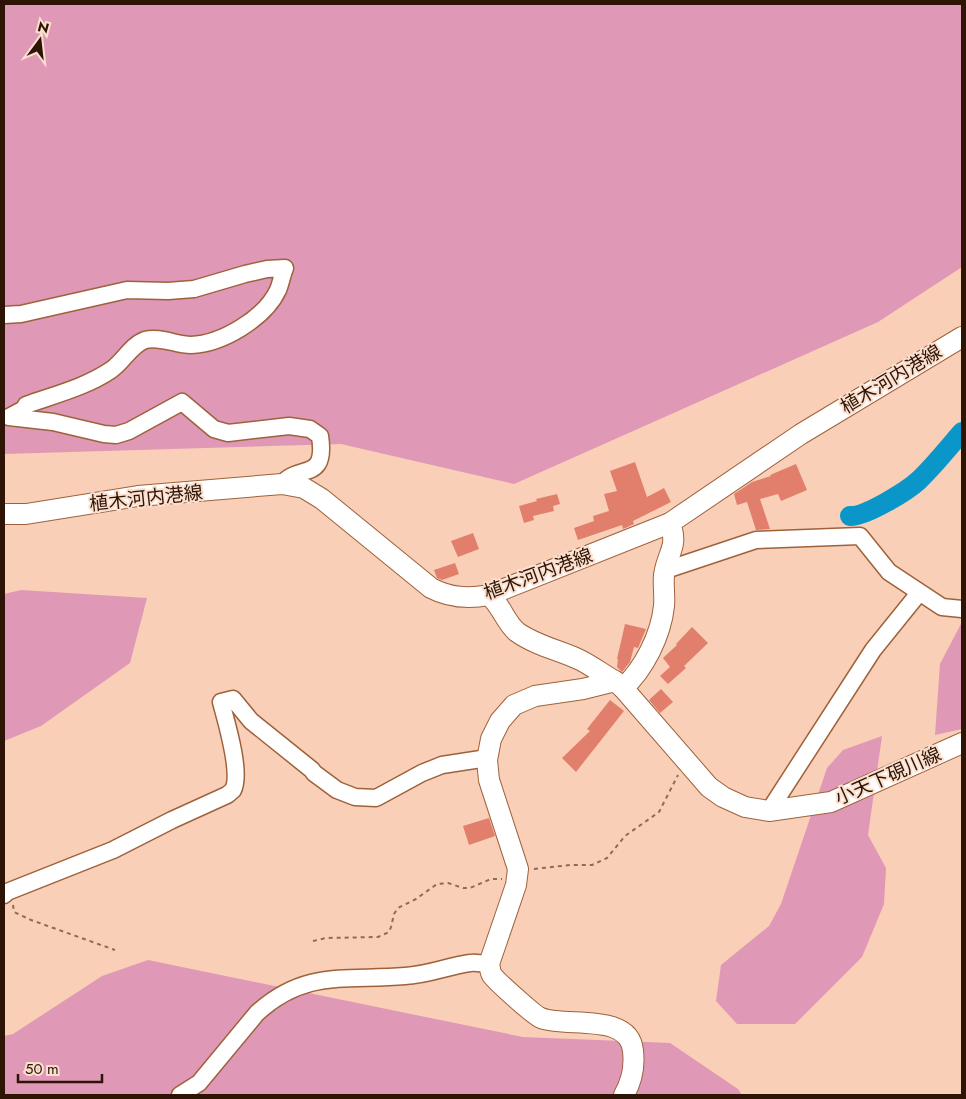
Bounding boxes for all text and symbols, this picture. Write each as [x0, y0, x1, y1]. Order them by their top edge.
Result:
north arrow [15, 15, 65, 65]
text: N [35, 16, 51, 39]
street label: 植木河内港線 [835, 338, 947, 420]
street label: 植木河内港線 [88, 479, 204, 517]
street label: 植木河内港線 [480, 542, 596, 606]
street label: 小天下硯川線 [830, 740, 946, 812]
scale bar [18, 1052, 101, 1084]
text: 50 m [25, 1058, 59, 1080]

